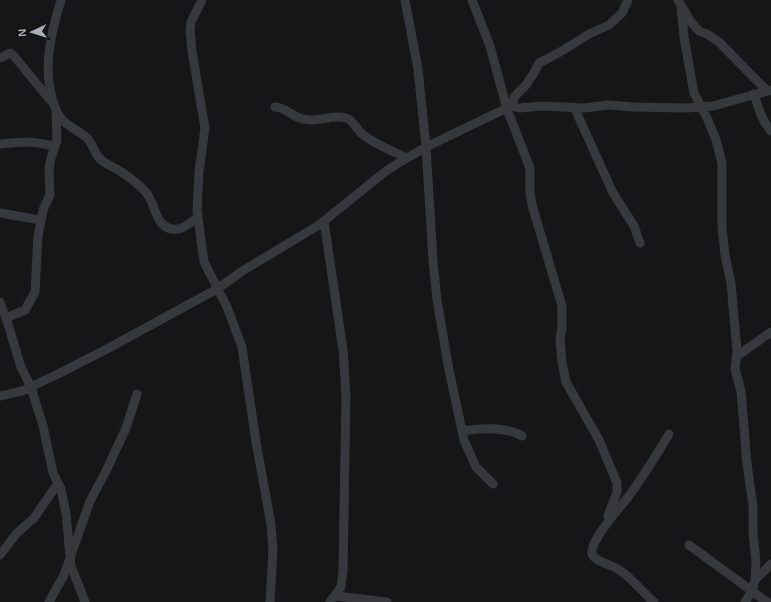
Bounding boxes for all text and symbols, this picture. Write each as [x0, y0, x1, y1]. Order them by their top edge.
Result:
north arrow [12, 12, 52, 52]
text: N [16, 28, 28, 37]

